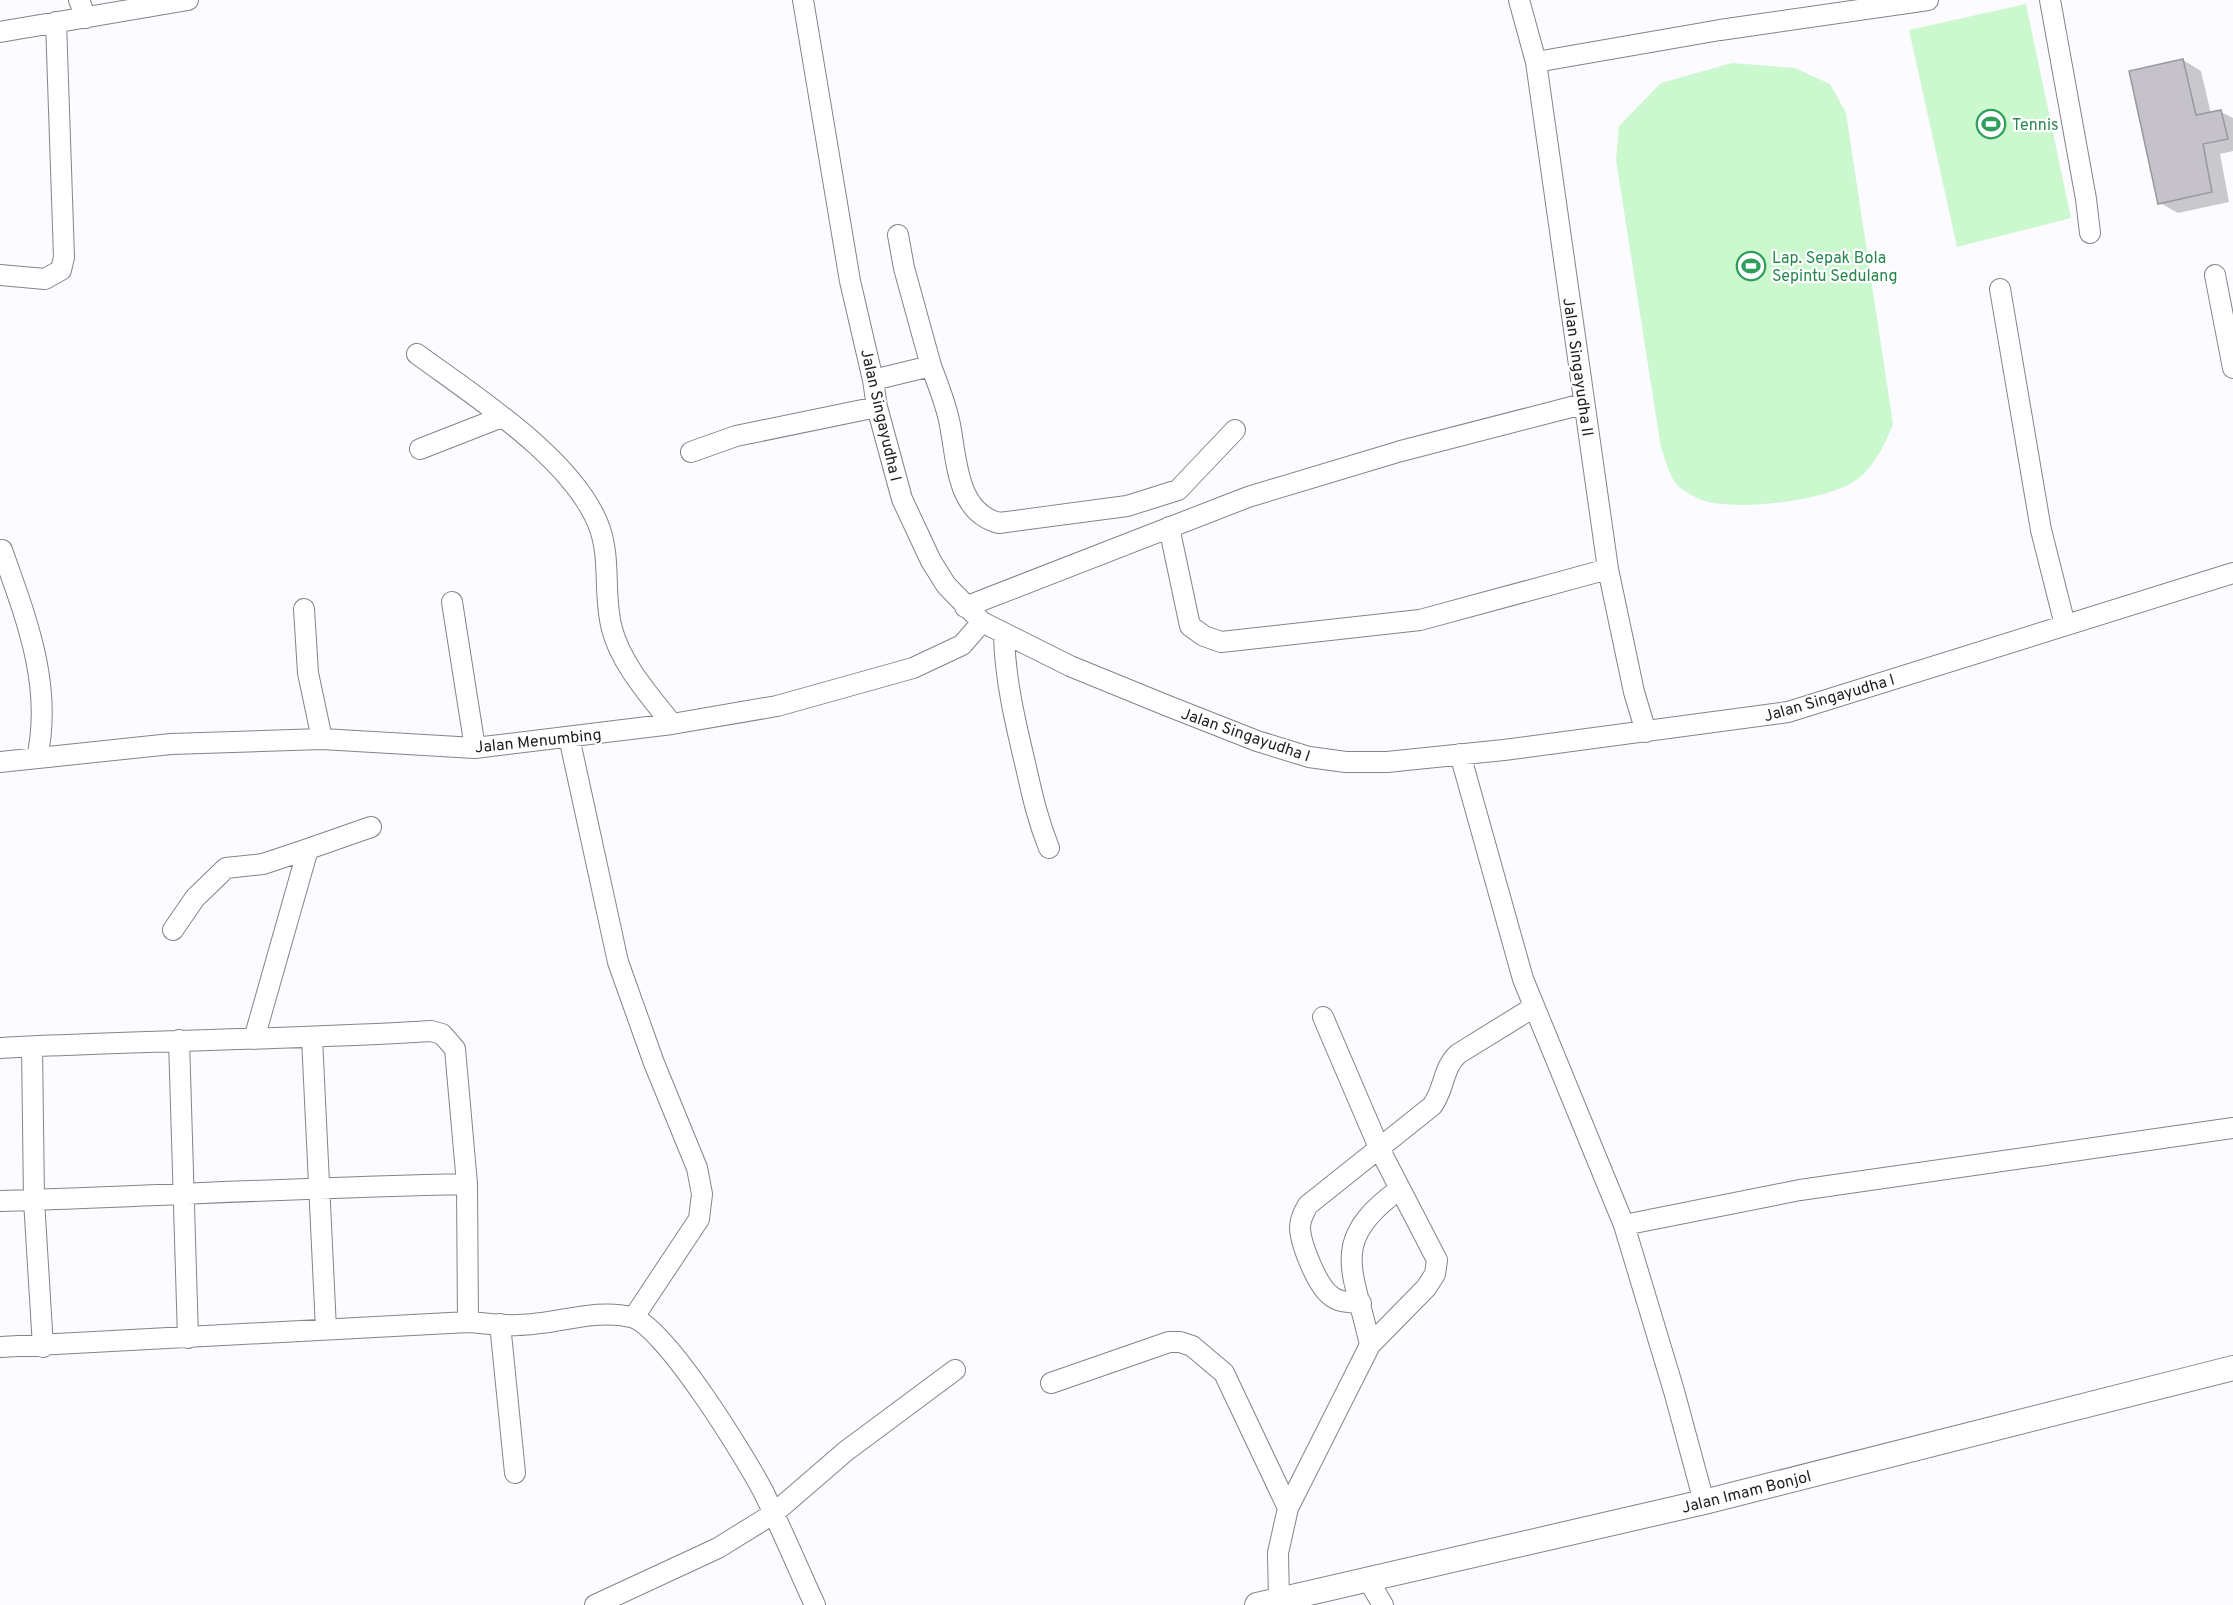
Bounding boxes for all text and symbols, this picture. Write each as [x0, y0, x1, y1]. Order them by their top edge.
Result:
sports icon: Tennis [1975, 108, 2007, 140]
place label: Tennis [2012, 116, 2058, 136]
place label: Lap. Sepak Bola Sepintu Sedulang [1772, 249, 1898, 287]
sports icon: Lap. Sepak Bola Sepintu Sedulang [1735, 250, 1767, 282]
street label: Jalan Singayudha II [1557, 297, 1597, 438]
street label: Jalan Singayudha I [855, 347, 905, 484]
street label: Jalan Singayudha I [1762, 671, 1897, 727]
street label: Jalan Singayudha I [1178, 704, 1313, 767]
street label: Jalan Menumbing [474, 725, 603, 759]
street label: Jalan Imam Bonjol [1680, 1467, 1813, 1519]

